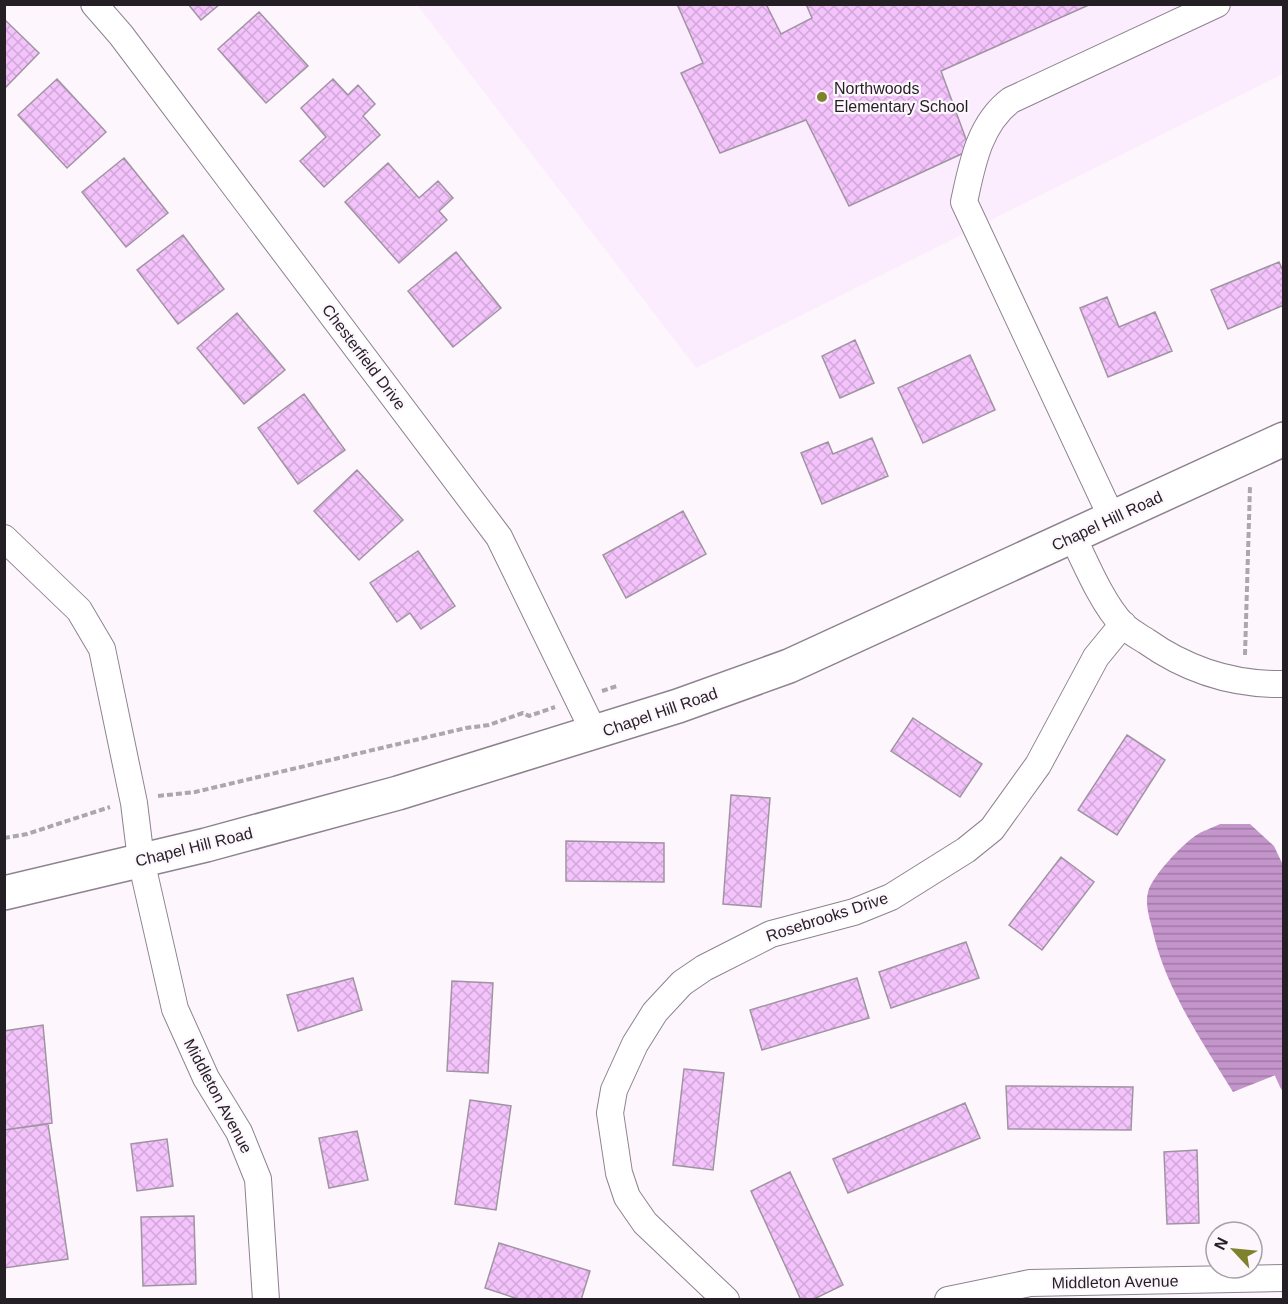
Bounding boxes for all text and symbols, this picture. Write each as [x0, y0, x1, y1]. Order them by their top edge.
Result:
place label: Northwoods Elementary School [834, 80, 968, 115]
marker: Northwoods Elementary School [815, 90, 829, 104]
street label: Chesterfield Drive [319, 301, 409, 413]
street label: Chapel Hill Road [1049, 488, 1165, 554]
street label: Chapel Hill Road [600, 684, 720, 740]
street label: Chapel Hill Road [134, 824, 254, 870]
street label: Rosebrooks Drive [764, 889, 890, 945]
street label: Middleton Avenue [181, 1036, 255, 1156]
north arrow [1204, 1220, 1264, 1280]
text: N [1211, 1235, 1231, 1253]
street label: Middleton Avenue [1051, 1272, 1179, 1292]

